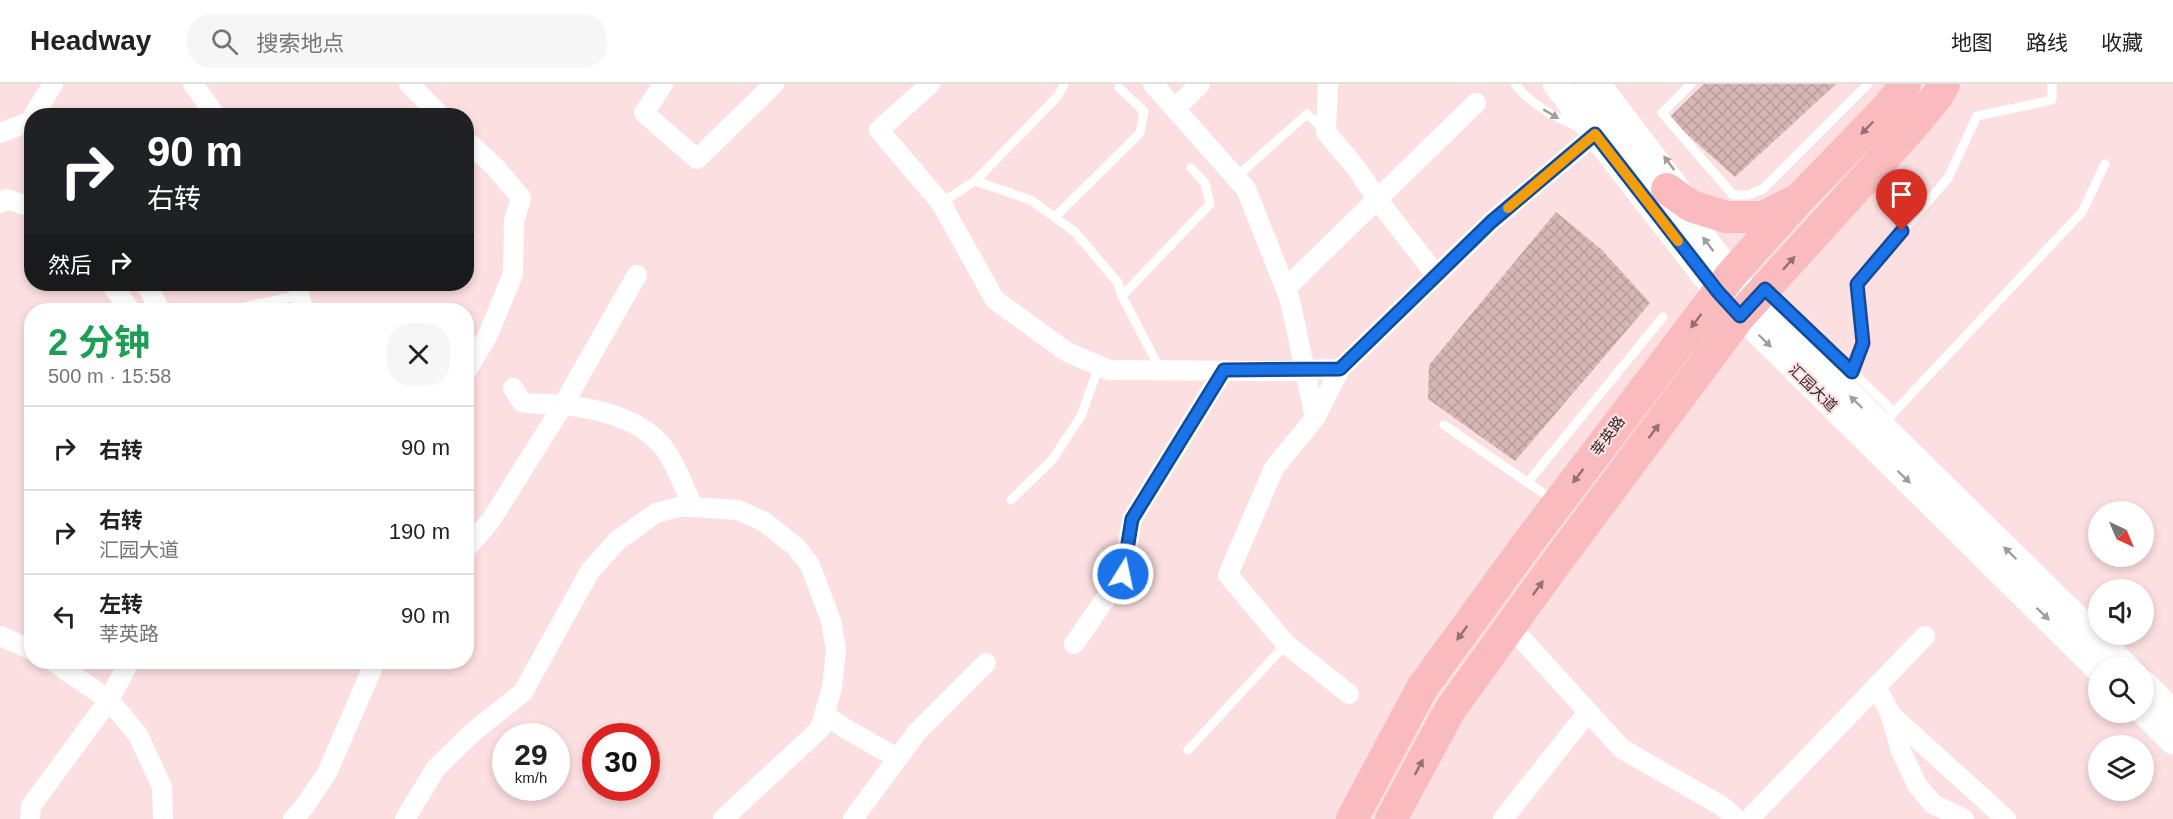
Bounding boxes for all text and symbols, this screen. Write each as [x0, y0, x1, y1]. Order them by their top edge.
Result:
search box [187, 14, 607, 68]
text: Headway [30, 25, 151, 56]
icon: search [208, 25, 241, 58]
text: 搜索地点 [256, 31, 344, 56]
text: 地图 [1951, 31, 1993, 54]
text: 路线 [2026, 31, 2068, 54]
text: 收藏 [2101, 31, 2143, 54]
one-way arrow [1543, 109, 1560, 119]
one-way arrow [1860, 121, 1874, 136]
text: 90 m [147, 128, 243, 175]
icon: right [48, 132, 126, 210]
one-way arrow [1663, 156, 1675, 171]
pin [1876, 169, 1927, 231]
icon: arrive [1885, 178, 1918, 211]
text: 右转 [147, 184, 201, 214]
one-way arrow [1703, 237, 1715, 252]
icon: right [104, 246, 137, 279]
text: 然后 [48, 253, 92, 278]
one-way arrow [1782, 256, 1795, 271]
one-way arrow [1689, 313, 1702, 329]
text: 2 分钟 [48, 322, 150, 363]
button: close [387, 323, 450, 386]
one-way arrow [1758, 333, 1772, 347]
street label: 汇园大道 [1786, 361, 1841, 415]
text: 500 m · 15:58 [48, 365, 171, 387]
one-way arrow [1849, 395, 1863, 409]
street label: 莘英路 [1587, 413, 1628, 459]
one-way arrow [1648, 424, 1660, 439]
icon: right [48, 432, 81, 465]
text: 90 m [401, 435, 450, 460]
text: 右转 [99, 438, 143, 463]
one-way arrow [1572, 469, 1584, 484]
one-way arrow [1897, 470, 1911, 484]
north arrow [2088, 501, 2154, 567]
map controls [2088, 501, 2154, 801]
text: 右转 [99, 508, 143, 533]
icon: right [48, 516, 81, 549]
text: 190 m [389, 519, 450, 544]
text: 汇园大道 [99, 539, 179, 561]
position arrow [1091, 542, 1155, 606]
one-way arrow [2003, 546, 2018, 560]
button: sound [2088, 579, 2154, 645]
one-way arrow [1532, 580, 1544, 596]
text: 左转 [99, 592, 143, 617]
icon: left [48, 600, 81, 633]
text: 90 m [401, 603, 450, 628]
one-way arrow [2036, 606, 2050, 620]
text: 莘英路 [99, 623, 159, 645]
one-way arrow [1456, 625, 1468, 641]
button: search [2088, 657, 2154, 723]
speed limit sign: 30 [582, 723, 660, 801]
button: layers [2088, 735, 2154, 801]
text: 29 [514, 738, 548, 771]
one-way arrow [1414, 759, 1424, 776]
text: km/h [515, 769, 547, 786]

